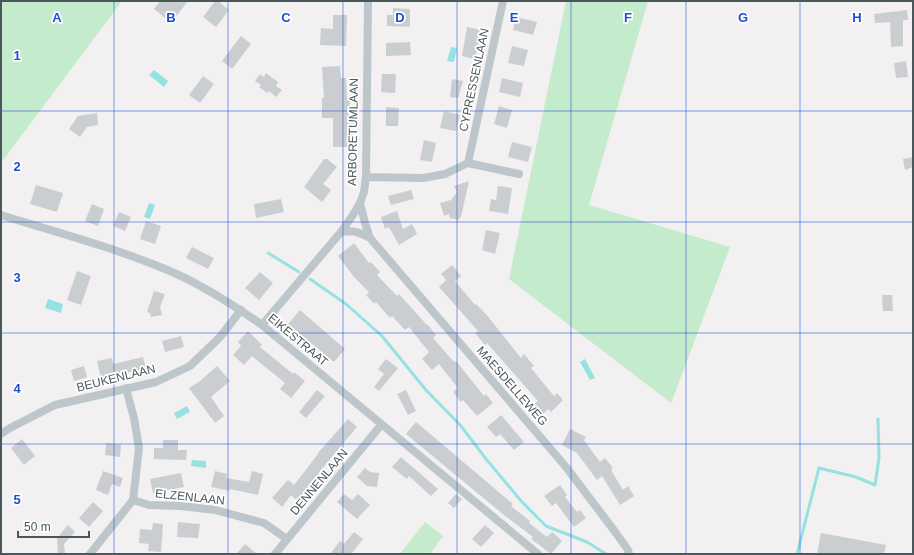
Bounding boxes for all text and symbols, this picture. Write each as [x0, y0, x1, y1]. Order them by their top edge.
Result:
text: A [52, 10, 62, 25]
text: B [166, 10, 176, 25]
text: C [281, 10, 291, 25]
text: D [395, 10, 405, 25]
text: E [510, 10, 519, 25]
text: F [624, 10, 632, 25]
text: G [738, 10, 748, 25]
text: H [852, 10, 862, 25]
street label: CYPRESSENLAAN [456, 27, 492, 133]
text: 1 [13, 48, 21, 63]
street label: ARBORETUMLAAN [345, 78, 361, 186]
text: 2 [13, 159, 21, 174]
text: 3 [13, 270, 21, 285]
street label: EIKESTRAAT [265, 311, 331, 370]
street label: MAESDELLEWEG [474, 343, 550, 429]
street label: BEUKENLAAN [75, 361, 157, 395]
text: 4 [13, 381, 21, 396]
street label: DENNENLAAN [287, 446, 351, 518]
street label: ELZENLAAN [154, 486, 226, 508]
text: 5 [13, 492, 21, 507]
scale bar [18, 513, 89, 539]
text: 50 m [24, 520, 51, 534]

